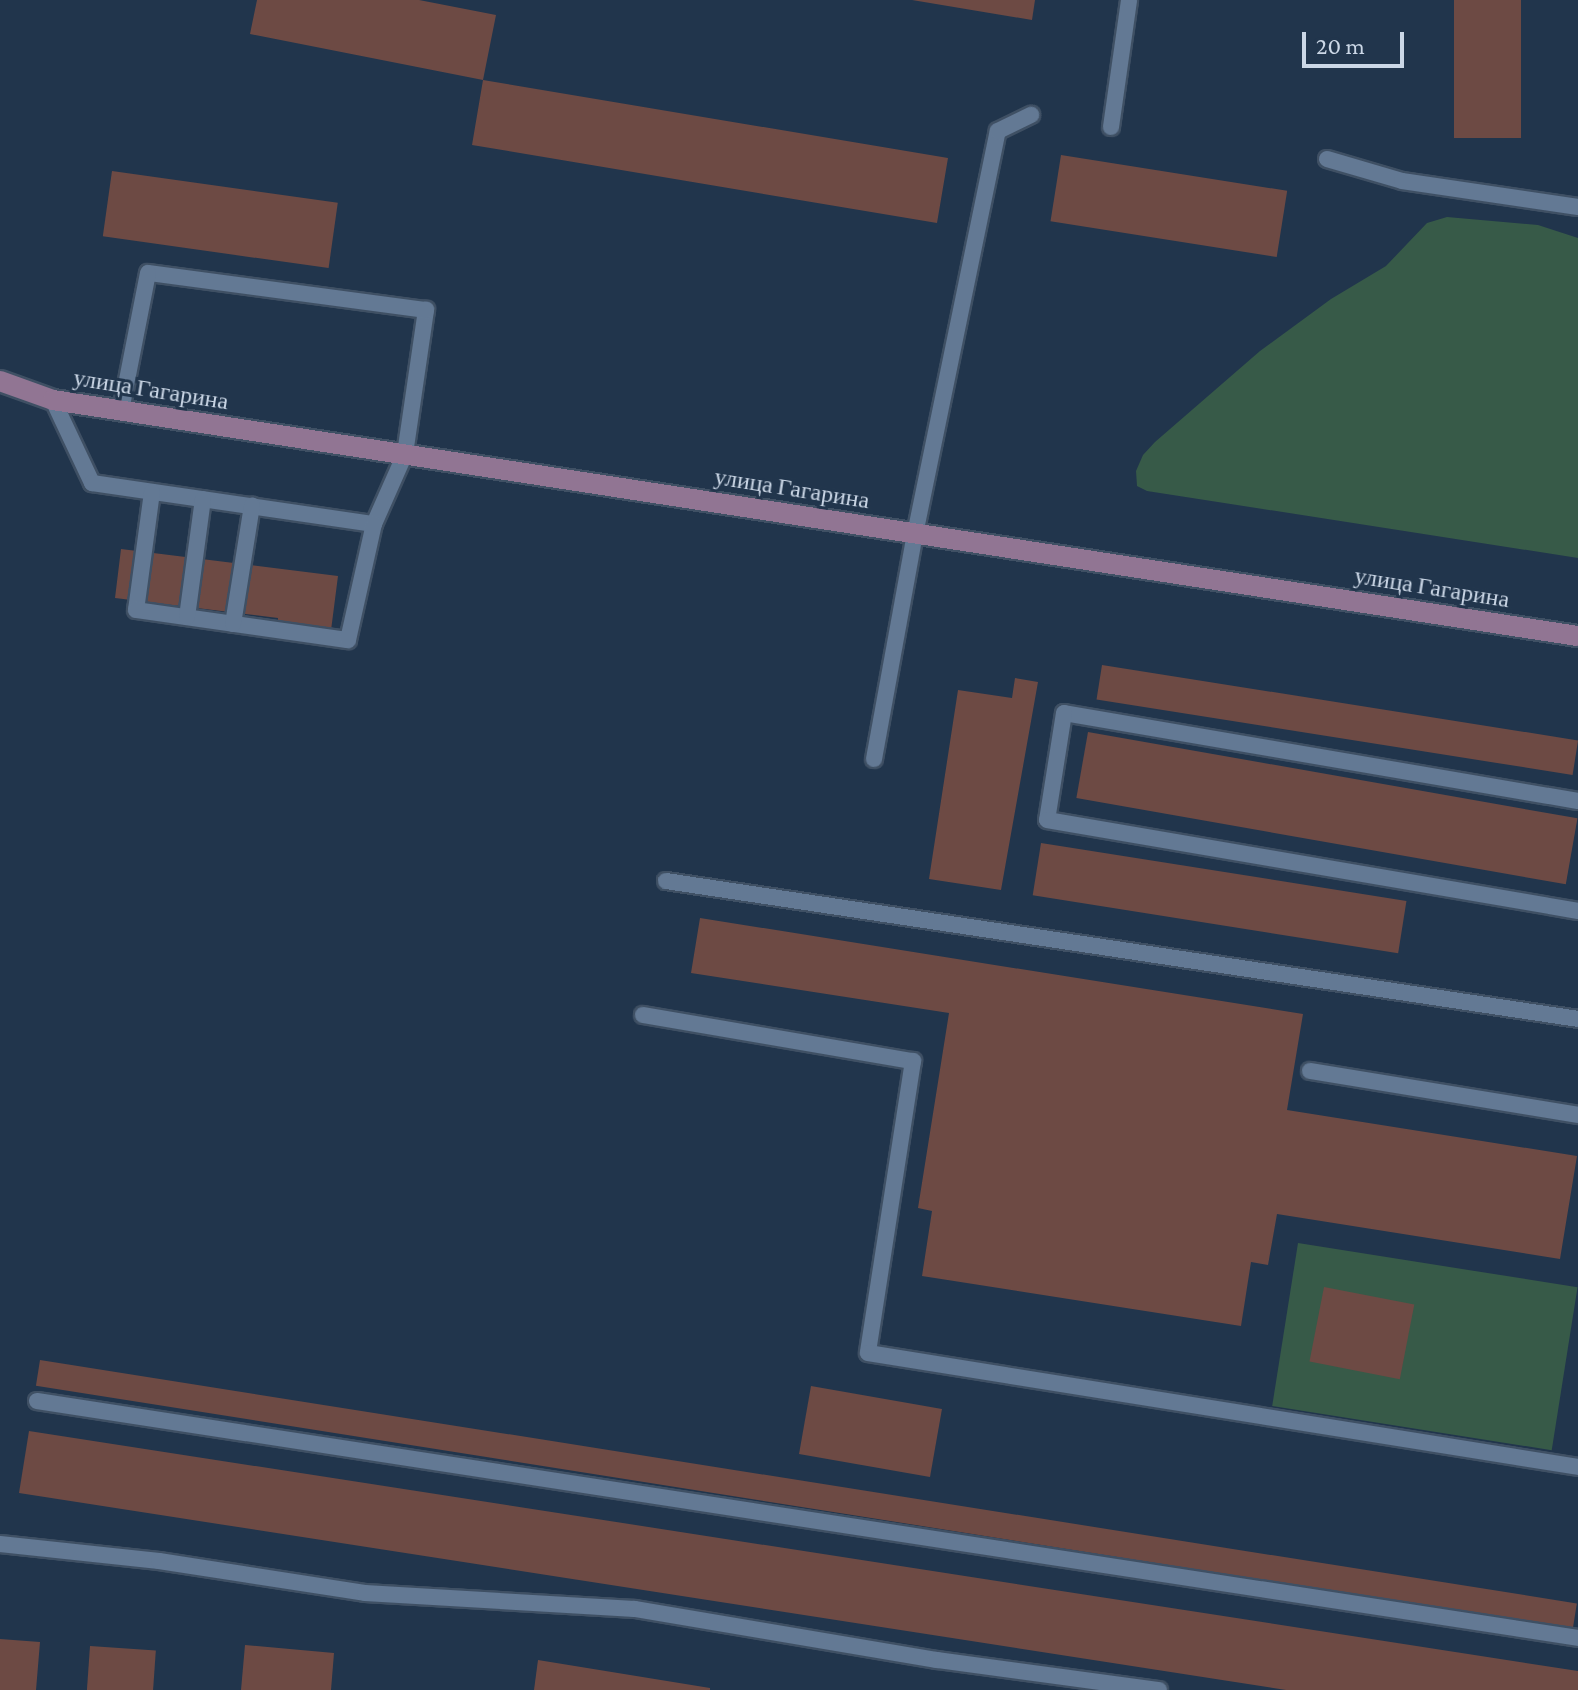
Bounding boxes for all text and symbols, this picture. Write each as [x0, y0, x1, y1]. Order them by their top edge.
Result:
scale bar [1306, 16, 1408, 66]
text: 20 m [1316, 32, 1365, 59]
street label: улица Гагарина [71, 363, 231, 415]
street label: улица Гагарина [712, 462, 872, 514]
street label: улица Гагарина [1352, 561, 1512, 613]

